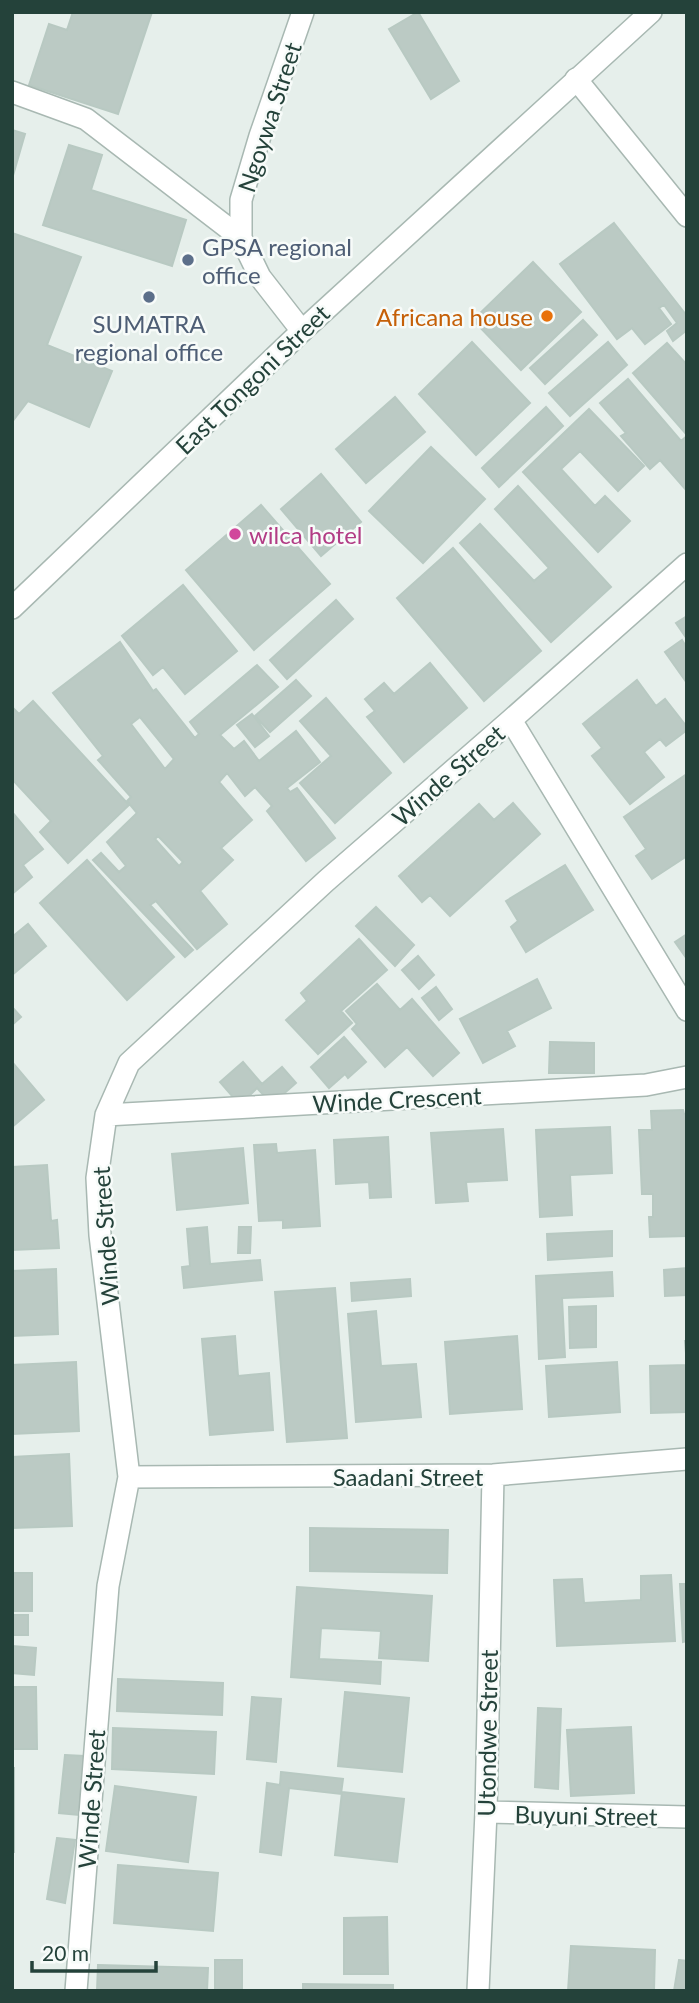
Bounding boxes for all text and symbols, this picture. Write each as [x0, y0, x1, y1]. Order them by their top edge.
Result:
street label: Ngoywa Street [231, 38, 307, 196]
place label: GPSA regional office [202, 232, 352, 289]
marker: GPSA regional office [180, 252, 196, 268]
marker: SUMATRA regional office [141, 289, 157, 305]
street label: East Tongoni Street [169, 298, 335, 460]
place label: Africana house [376, 302, 533, 331]
marker: Africana house [539, 308, 555, 324]
place label: SUMATRA regional office [75, 309, 223, 366]
place label: wilca hotel [249, 520, 362, 549]
marker: wilca hotel [227, 526, 243, 542]
street label: Winde Street [386, 718, 510, 832]
street label: Winde Crescent [312, 1080, 483, 1118]
street label: Winde Street [86, 1165, 124, 1307]
street label: Saadani Street [333, 1462, 484, 1491]
street label: Utondwe Street [471, 1649, 503, 1817]
street label: Winde Street [72, 1728, 110, 1870]
street label: Buyuni Street [514, 1799, 658, 1831]
scale bar [32, 1930, 156, 1974]
text: 20 m [42, 1940, 89, 1965]

